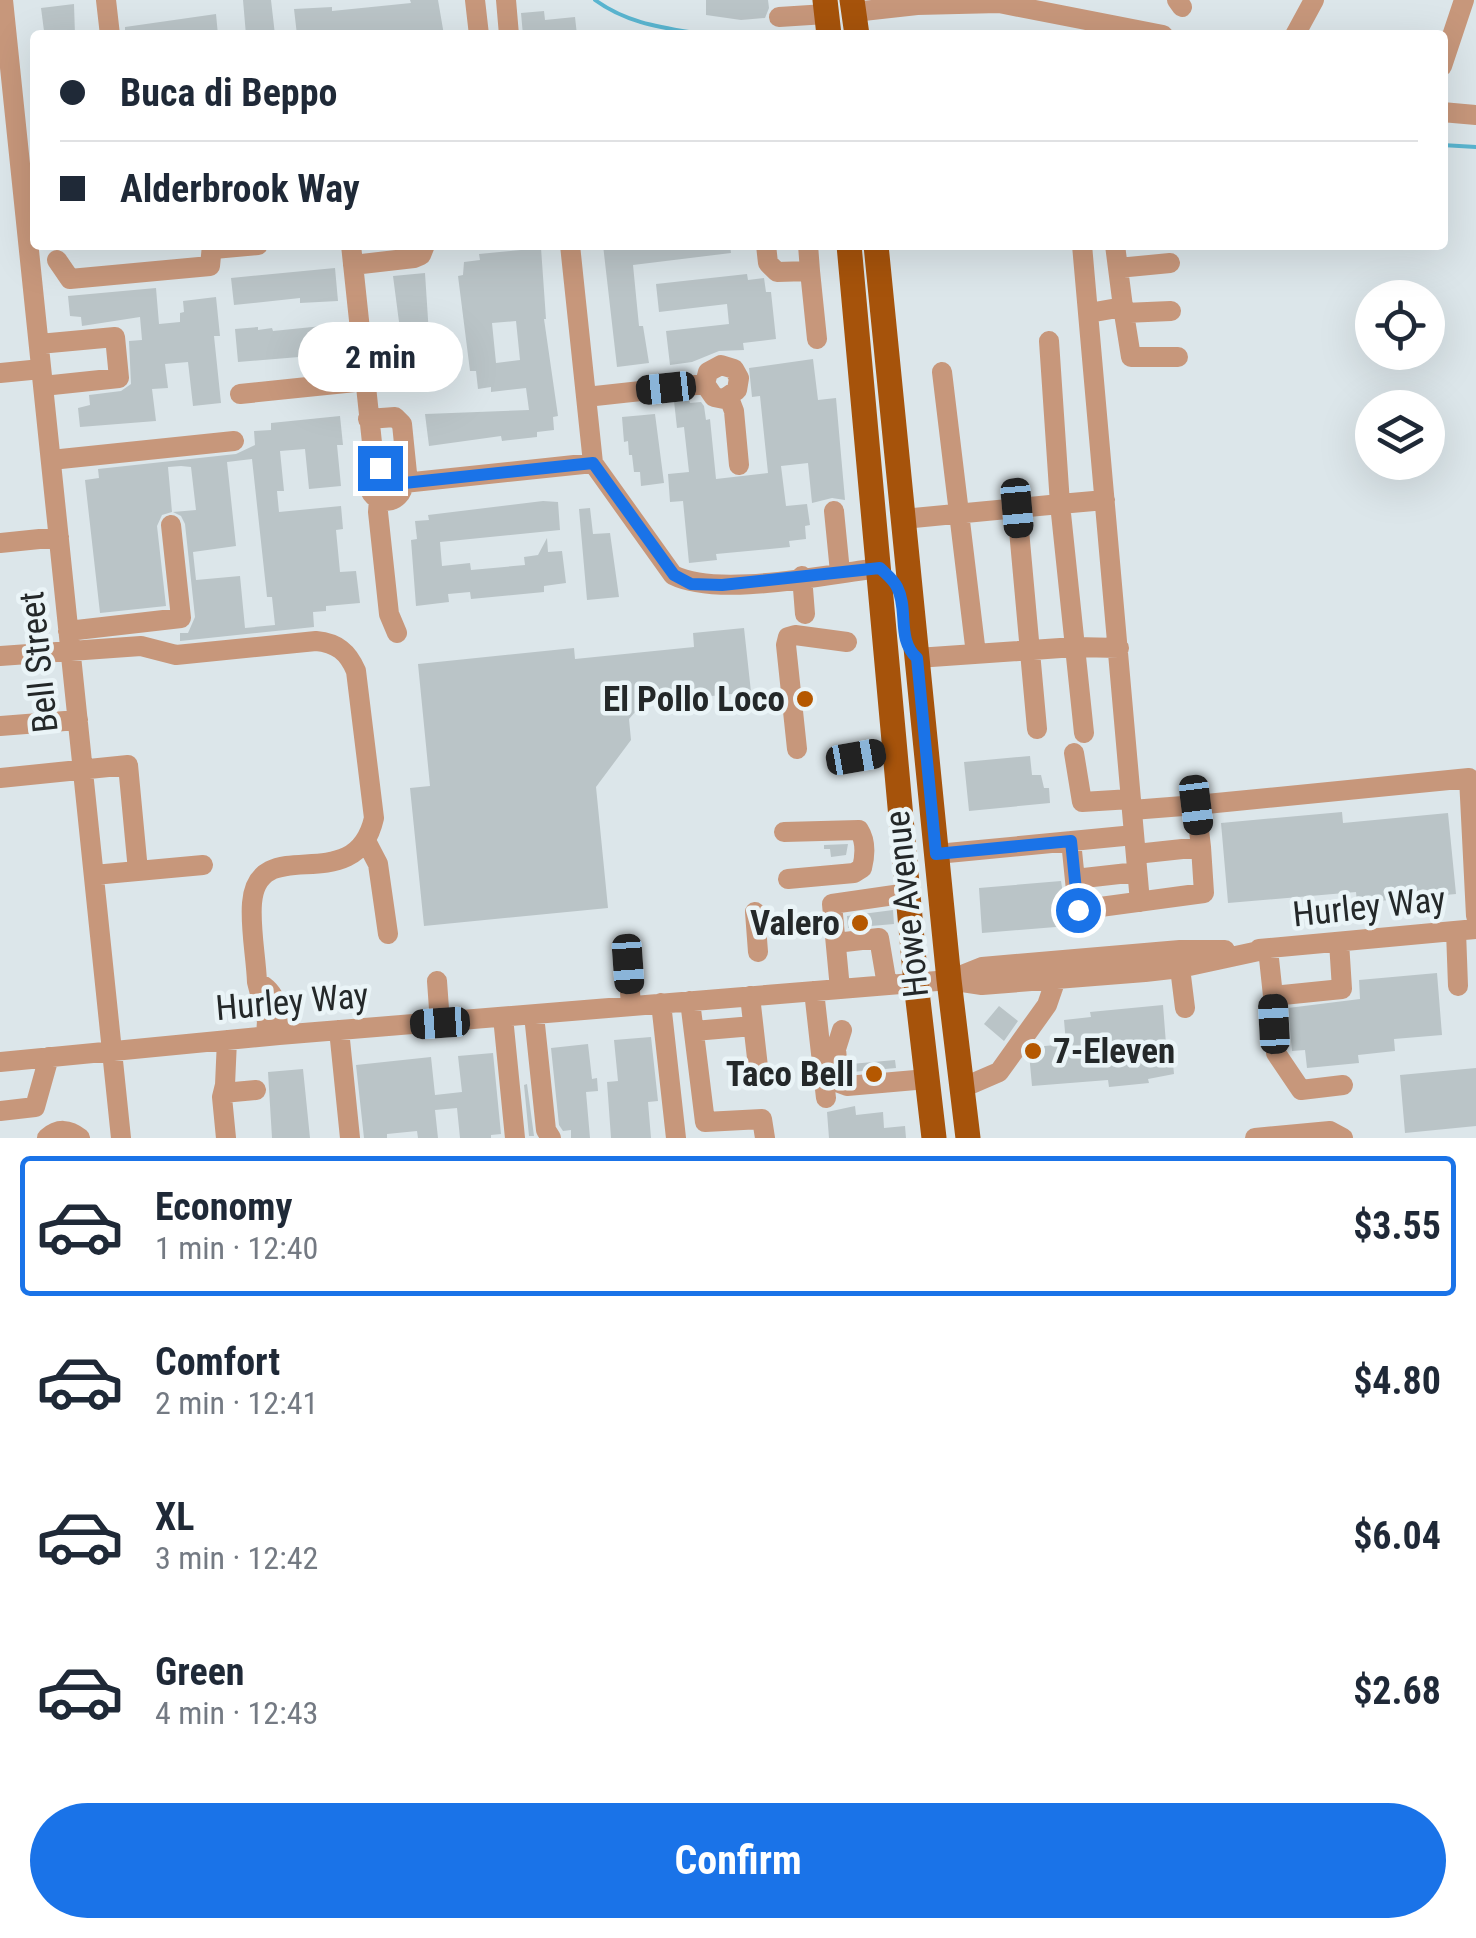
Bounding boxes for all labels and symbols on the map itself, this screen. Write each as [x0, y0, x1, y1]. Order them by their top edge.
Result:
callout: 2 min [298, 323, 462, 393]
car [635, 370, 697, 406]
route end [358, 446, 403, 491]
car [999, 477, 1035, 539]
street label: Bell Street [11, 589, 67, 735]
place label: El Pollo Loco [603, 679, 785, 720]
marker: El Pollo Loco [794, 688, 816, 710]
car [824, 737, 888, 777]
car [1177, 773, 1215, 837]
street label: Howe Avenue [877, 809, 937, 999]
street label: Hurley Way [1291, 879, 1447, 935]
route start [1056, 888, 1101, 933]
place label: Valero [750, 903, 840, 944]
marker: Valero [849, 912, 871, 934]
car [611, 933, 645, 995]
street label: Hurley Way [214, 975, 370, 1029]
car [1257, 993, 1291, 1055]
car [409, 1006, 471, 1040]
place label: 7-Eleven [1053, 1031, 1175, 1072]
marker: 7-Eleven [1022, 1040, 1044, 1062]
place label: Taco Bell [726, 1054, 854, 1095]
marker: Taco Bell [863, 1063, 885, 1085]

